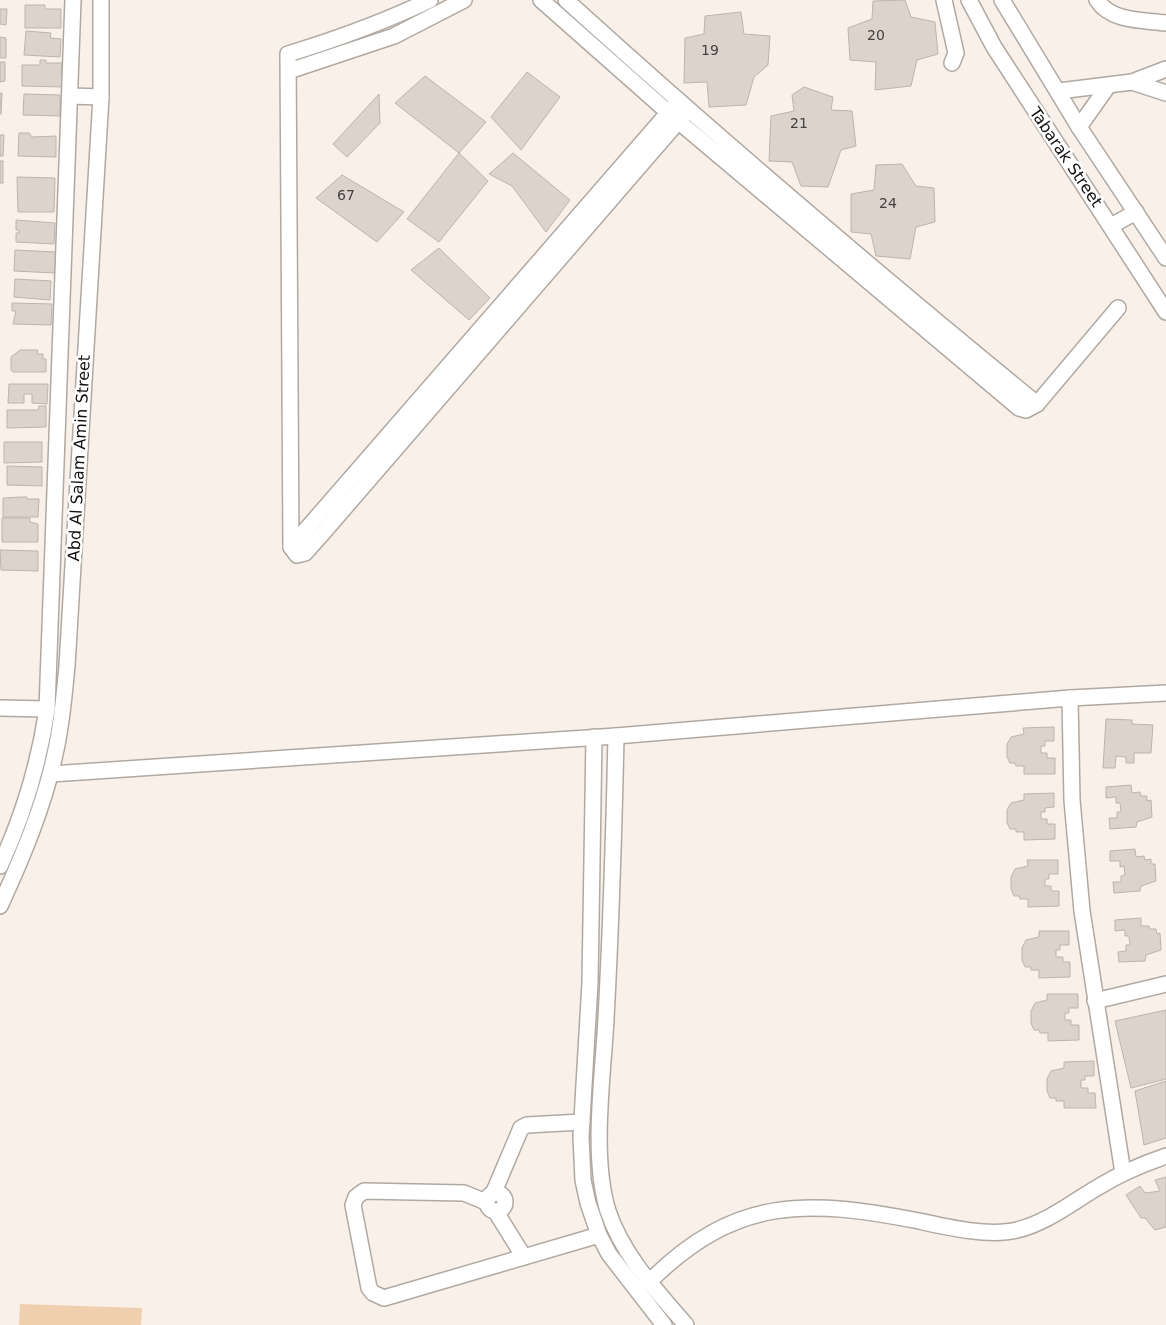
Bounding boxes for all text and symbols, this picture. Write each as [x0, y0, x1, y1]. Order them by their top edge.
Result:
house number: 20 [867, 27, 885, 43]
house number: 19 [701, 42, 719, 58]
street label: Tabarak Street [1025, 103, 1106, 211]
house number: 21 [790, 115, 808, 131]
house number: 67 [337, 187, 355, 203]
house number: 24 [879, 195, 897, 211]
street label: Abd Al Salam Amin Street [64, 354, 94, 562]

